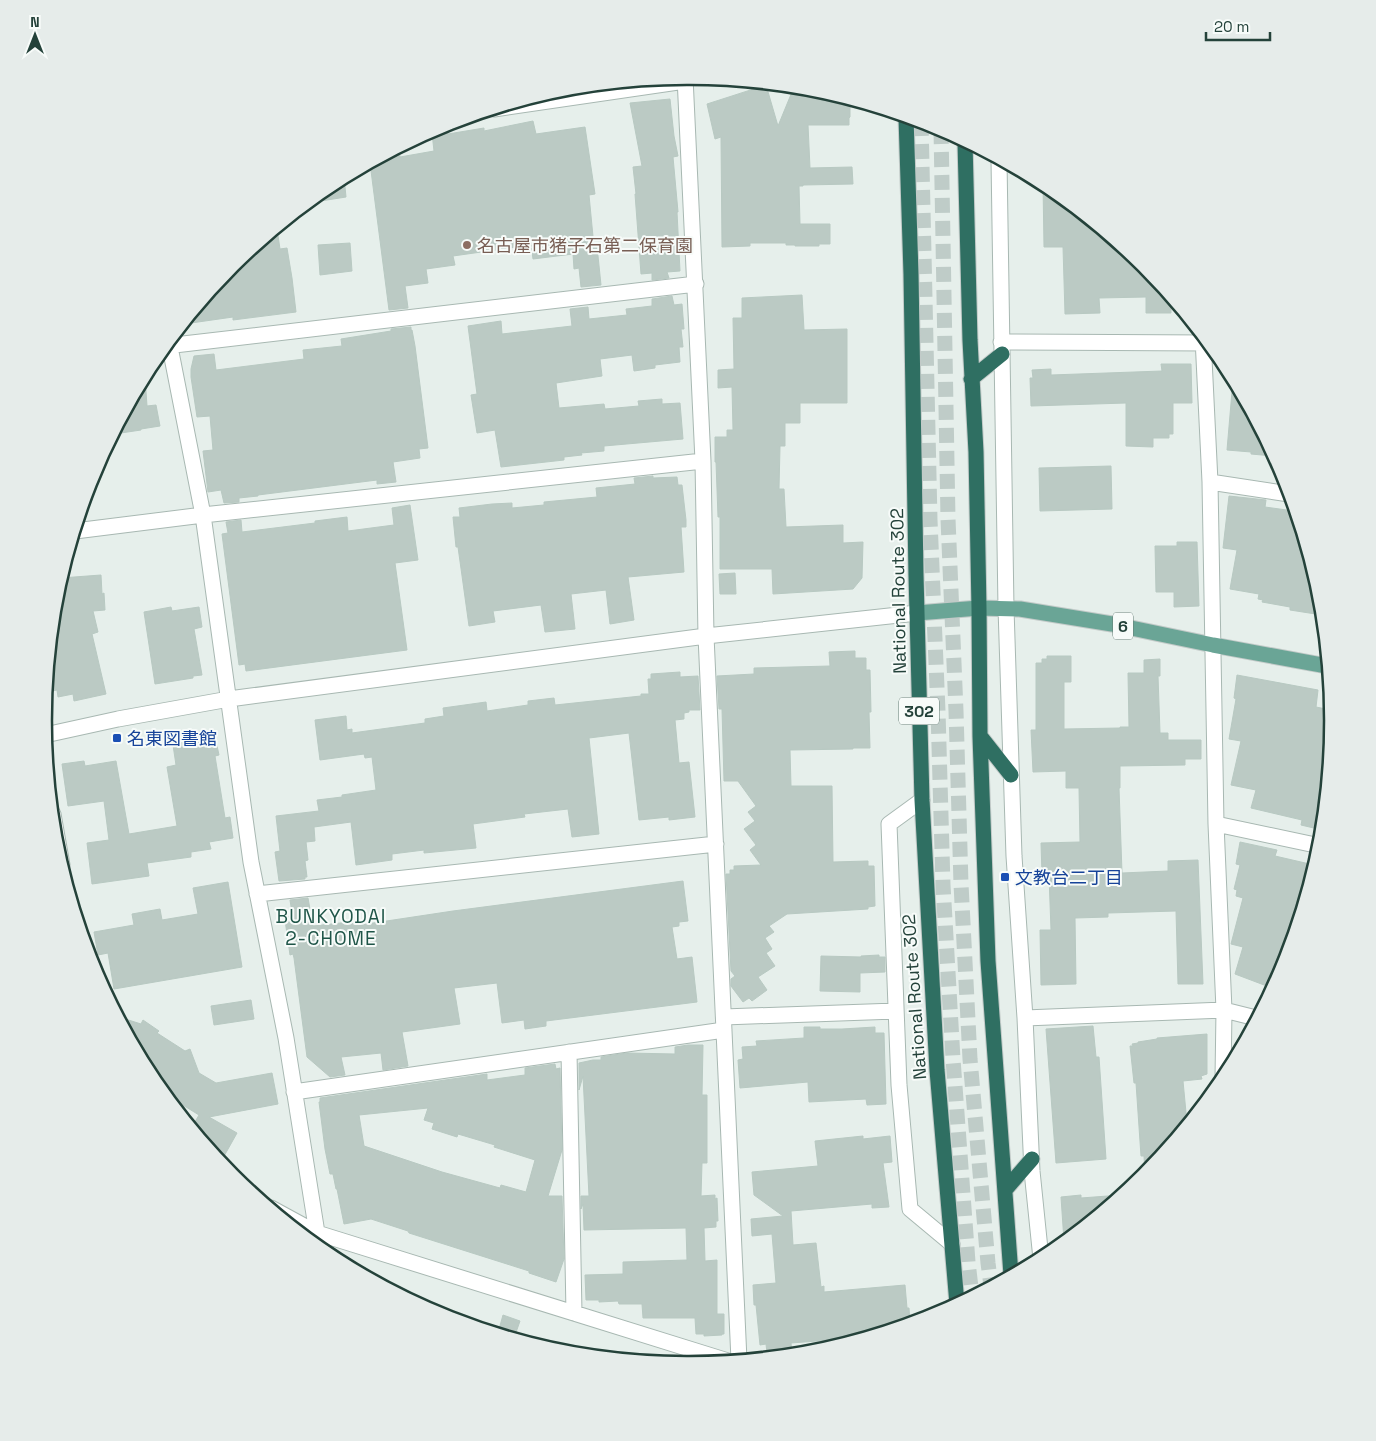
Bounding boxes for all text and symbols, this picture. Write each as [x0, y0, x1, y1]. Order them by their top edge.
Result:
north arrow [10, 10, 60, 60]
scale bar [1206, 10, 1270, 42]
text: N [30, 13, 40, 31]
text: 20 m [1214, 17, 1249, 36]
place label: 名古屋市猪子石第二保育園 [477, 234, 693, 257]
marker: 名古屋市猪子石第二保育園 [461, 239, 473, 251]
street label: National Route 302 [885, 508, 911, 674]
road number: 6 [1113, 612, 1133, 640]
road number: 302 [899, 698, 939, 724]
place label: 名東図書館 [127, 727, 217, 750]
marker: 名東図書館 [111, 732, 123, 744]
place label: 文教台二丁目 [1015, 866, 1123, 889]
marker: 文教台二丁目 [999, 871, 1011, 883]
district label: BUNKYODAI 2-CHOME [276, 904, 386, 951]
street label: National Route 302 [897, 913, 931, 1081]

